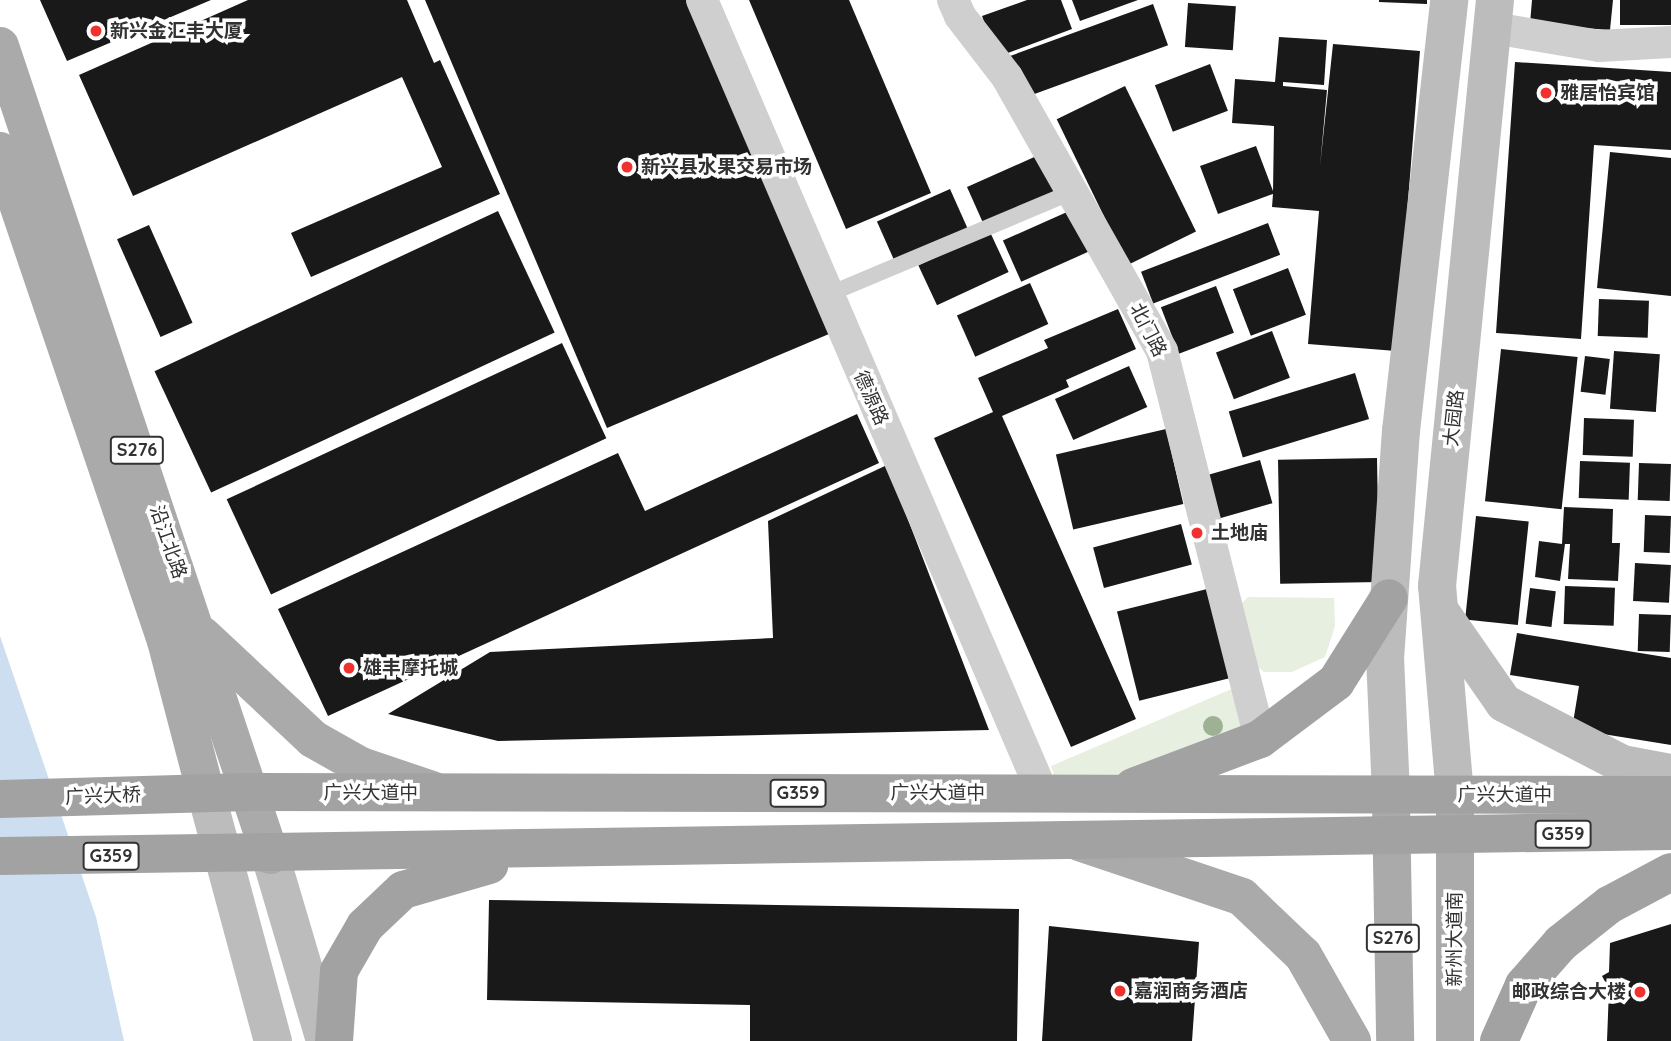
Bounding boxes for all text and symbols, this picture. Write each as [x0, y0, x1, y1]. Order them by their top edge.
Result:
place label: 新兴金汇丰大厦 [110, 20, 243, 42]
marker: 新兴金汇丰大厦 [88, 23, 104, 39]
place label: 雅居怡宾馆 [1560, 82, 1655, 104]
marker: 雅居怡宾馆 [1538, 85, 1554, 101]
place label: 新兴县水果交易市场 [641, 156, 812, 178]
marker: 新兴县水果交易市场 [619, 159, 635, 175]
street label: 北门路 [1125, 299, 1171, 361]
street label: 德源路 [849, 367, 893, 429]
street label: 大园路 [1440, 388, 1468, 448]
road number: S276 [109, 436, 165, 464]
street label: 沿江北路 [145, 502, 191, 582]
place label: 土地庙 [1211, 522, 1268, 544]
marker: 土地庙 [1189, 525, 1205, 541]
place label: 雄丰摩托城 [363, 657, 458, 679]
marker: 雄丰摩托城 [341, 660, 357, 676]
road number: G359 [768, 778, 828, 808]
street label: 广兴大道中 [324, 782, 418, 804]
street label: 广兴大道中 [891, 782, 985, 804]
street label: 广兴大桥 [65, 783, 141, 809]
street label: 广兴大道中 [1458, 784, 1552, 806]
road number: G359 [1533, 820, 1593, 848]
road number: G359 [81, 842, 141, 870]
street label: 新州大道南 [1444, 892, 1466, 986]
road number: S276 [1365, 923, 1421, 953]
place label: 嘉润商务酒店 [1134, 980, 1248, 1002]
place label: 邮政综合大楼 [1512, 981, 1626, 1003]
marker: 嘉润商务酒店 [1112, 983, 1128, 999]
marker: 邮政综合大楼 [1632, 984, 1648, 1000]

